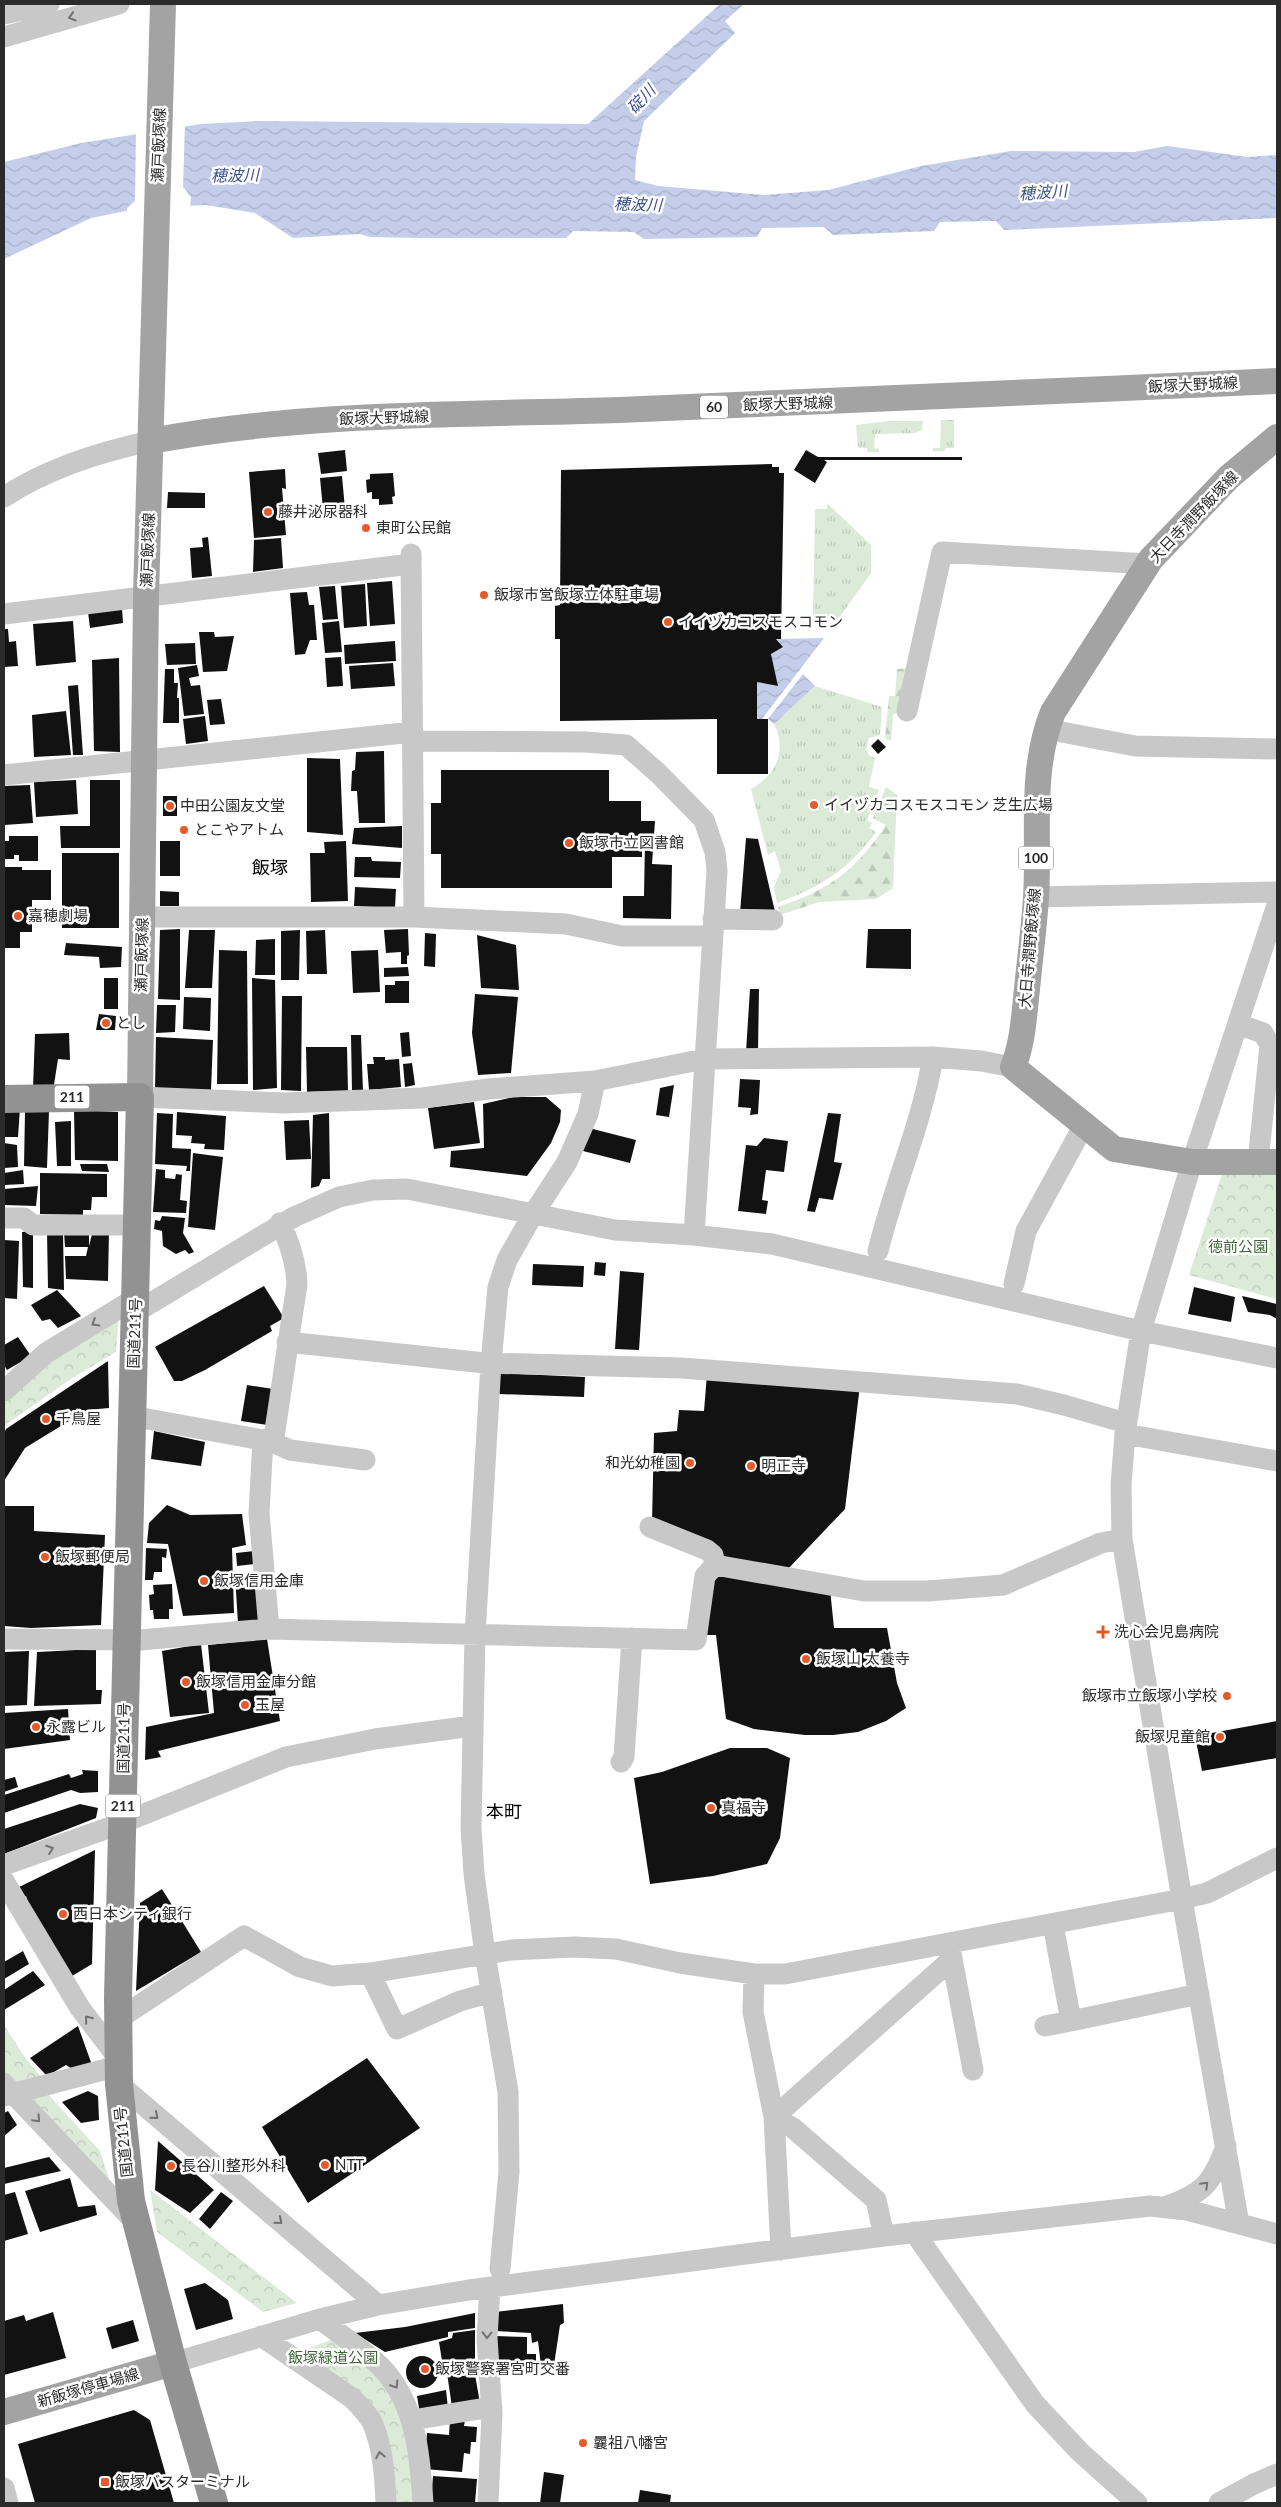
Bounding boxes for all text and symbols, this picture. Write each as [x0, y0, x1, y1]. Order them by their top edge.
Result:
one-way arrow [69, 11, 77, 21]
water label: 碇川 [623, 79, 660, 117]
street label: 瀬戸飯塚線 [148, 107, 168, 183]
water label: 穂波川 [211, 165, 261, 184]
water label: 穂波川 [1018, 180, 1070, 203]
water label: 穂波川 [614, 193, 664, 214]
street label: 飯塚大野城線 [1148, 373, 1238, 395]
street label: 飯塚大野城線 [743, 392, 833, 414]
road number: 60 [700, 396, 728, 418]
street label: 飯塚大野城線 [339, 406, 429, 428]
street label: 大日寺潤野飯塚線 [1145, 467, 1241, 566]
place label: 藤井泌尿器科 [278, 502, 368, 520]
marker: 藤井泌尿器科 [262, 506, 274, 518]
street label: 瀬戸飯塚線 [137, 512, 157, 588]
place label: 東町公民館 [376, 518, 451, 536]
marker: 東町公民館 [360, 522, 372, 534]
place label: 飯塚市営飯塚立体駐車場 [494, 585, 659, 603]
marker: 飯塚市営飯塚立体駐車場 [478, 589, 490, 601]
place label: イイヅカコスモスコモン [678, 612, 843, 630]
marker: イイヅカコスモスコモン [662, 616, 674, 628]
place label: イイヅカコスモスコモン 芝生広場 [824, 795, 1053, 813]
place label: 中田公園友文堂 [180, 796, 285, 814]
marker: イイヅカコスモスコモン 芝生広場 [808, 799, 820, 811]
marker: 中田公園友文堂 [164, 800, 176, 812]
place label: とこやアトム [194, 820, 284, 838]
marker: とこやアトム [178, 824, 190, 836]
place label: 飯塚市立図書館 [579, 833, 684, 851]
marker: 飯塚市立図書館 [563, 837, 575, 849]
road number: 100 [1018, 846, 1054, 870]
district label: 飯塚 [252, 856, 288, 878]
street label: 大日寺潤野飯塚線 [1015, 887, 1043, 1008]
place label: 嘉穂劇場 [28, 906, 88, 924]
marker: 嘉穂劇場 [12, 910, 24, 922]
street label: 瀬戸飯塚線 [131, 917, 151, 993]
place label: とし [116, 1013, 146, 1031]
marker: とし [100, 1017, 112, 1029]
road number: 211 [54, 1086, 90, 1108]
park label: 徳前公園 [1208, 1237, 1268, 1255]
street label: 国道211号 [124, 1297, 144, 1369]
one-way arrow [91, 1317, 100, 1326]
place label: 千鳥屋 [56, 1409, 101, 1427]
marker: 千鳥屋 [40, 1413, 52, 1425]
place label: 和光幼稚園 [605, 1453, 680, 1471]
place label: 明正寺 [761, 1456, 806, 1474]
marker: 和光幼稚園 [684, 1457, 696, 1469]
marker: 明正寺 [745, 1460, 757, 1472]
place label: 飯塚郵便局 [55, 1547, 130, 1565]
marker: 飯塚郵便局 [39, 1551, 51, 1563]
place label: 飯塚信用金庫 [214, 1571, 304, 1589]
marker: 飯塚信用金庫 [198, 1575, 210, 1587]
place label: 洗心会児島病院 [1114, 1622, 1219, 1640]
marker: 洗心会児島病院 [1096, 1625, 1110, 1639]
place label: 飯塚山 太養寺 [816, 1649, 910, 1667]
marker: 飯塚山 太養寺 [800, 1653, 812, 1665]
place label: 飯塚信用金庫分館 [196, 1672, 316, 1690]
marker: 飯塚信用金庫分館 [180, 1676, 192, 1688]
place label: 飯塚市立飯塚小学校 [1082, 1686, 1217, 1704]
marker: 飯塚市立飯塚小学校 [1221, 1690, 1233, 1702]
place label: 玉屋 [255, 1695, 285, 1713]
marker: 玉屋 [239, 1699, 251, 1711]
street label: 国道211号 [113, 1702, 133, 1774]
place label: 永露ビル [46, 1717, 106, 1735]
marker: 永露ビル [30, 1721, 42, 1733]
place label: 飯塚児童館 [1135, 1727, 1210, 1745]
marker: 飯塚児童館 [1214, 1731, 1226, 1743]
road number: 211 [106, 1794, 140, 1818]
place label: 真福寺 [721, 1798, 766, 1816]
district label: 本町 [486, 1800, 522, 1822]
marker: 真福寺 [705, 1802, 717, 1814]
one-way arrow [45, 1845, 53, 1855]
place label: 西日本シティ銀行 [73, 1904, 192, 1922]
marker: 西日本シティ銀行 [57, 1908, 69, 1920]
one-way arrow [86, 2016, 94, 2025]
street label: 国道211号 [110, 2106, 136, 2178]
one-way arrow [149, 2110, 158, 2119]
one-way arrow [31, 2114, 40, 2123]
place label: NTT [335, 2155, 364, 2173]
place label: 長谷川整形外科 [181, 2156, 286, 2174]
marker: NTT [319, 2159, 331, 2171]
marker: 長谷川整形外科 [165, 2160, 177, 2172]
one-way arrow [1199, 2181, 1208, 2190]
one-way arrow [273, 2215, 282, 2224]
one-way arrow [482, 2332, 492, 2340]
park label: 飯塚緑道公園 [288, 2348, 378, 2366]
place label: 飯塚警察署宮町交番 [435, 2359, 570, 2377]
marker: 飯塚警察署宮町交番 [419, 2363, 431, 2375]
street label: 新飯塚停車場線 [35, 2364, 141, 2410]
one-way arrow [389, 2380, 399, 2389]
place label: 曩祖八幡宮 [593, 2433, 668, 2451]
marker: 曩祖八幡宮 [577, 2437, 589, 2449]
one-way arrow [375, 2451, 386, 2459]
place label: 飯塚バスターミナル [115, 2472, 250, 2490]
marker: 飯塚バスターミナル [99, 2476, 111, 2488]

